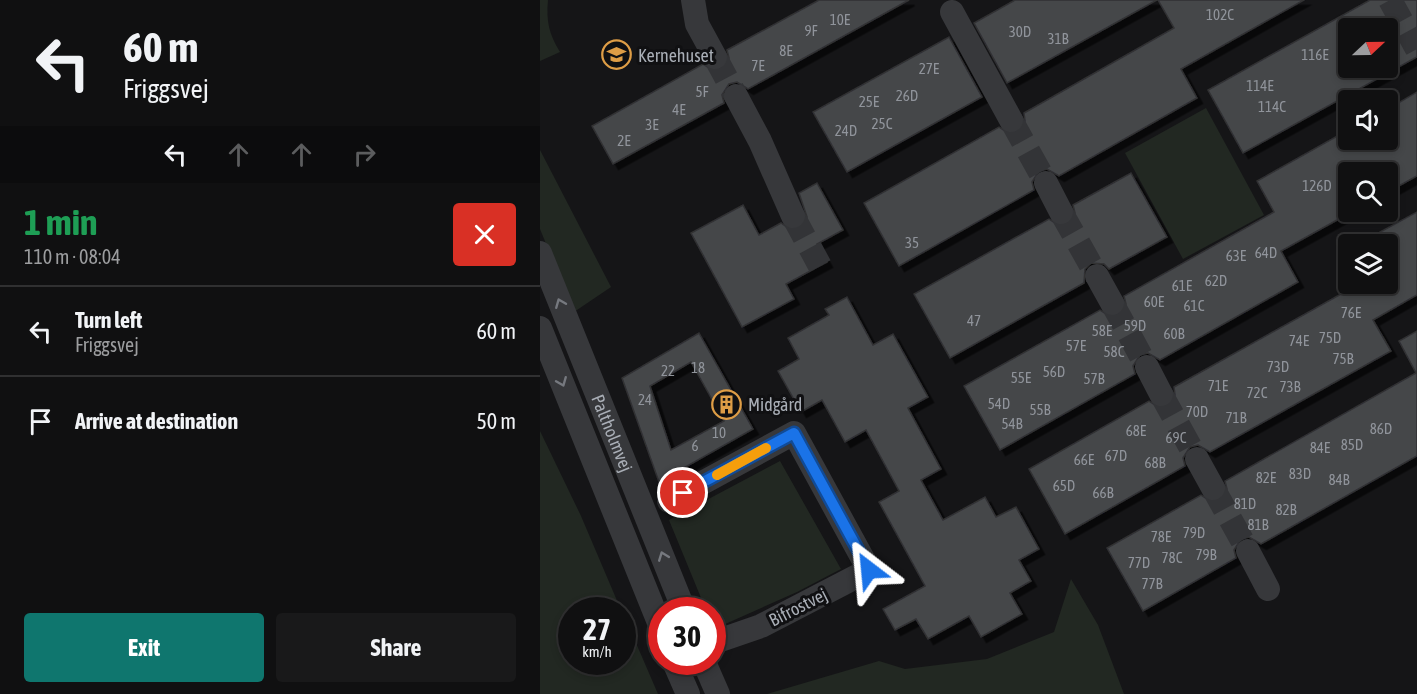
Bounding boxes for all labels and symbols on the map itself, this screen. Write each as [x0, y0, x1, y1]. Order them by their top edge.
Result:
house number: 102C [1206, 6, 1234, 23]
house number: 10E [830, 11, 851, 28]
north arrow [1338, 18, 1398, 78]
house number: 9F [804, 22, 818, 39]
house number: 30D [1009, 23, 1031, 40]
house number: 31B [1047, 30, 1069, 47]
school or university icon: Kernehuset [601, 39, 633, 71]
house number: 8E [779, 42, 793, 59]
place label: Kernehuset [638, 45, 714, 66]
house number: 116E [1301, 46, 1329, 63]
house number: 7E [751, 57, 765, 74]
house number: 27E [919, 60, 940, 77]
house number: 114E [1246, 77, 1274, 94]
house number: 5F [695, 83, 709, 100]
house number: 26D [896, 87, 918, 104]
house number: 25E [859, 93, 880, 110]
house number: 114C [1258, 98, 1286, 115]
house number: 4E [672, 101, 686, 118]
house number: 25C [872, 115, 893, 132]
house number: 3E [645, 116, 659, 133]
house number: 24D [835, 122, 857, 139]
house number: 2E [617, 132, 631, 149]
house number: 126D [1302, 177, 1332, 194]
house number: 35 [905, 234, 919, 251]
house number: 64D [1255, 244, 1277, 261]
house number: 63E [1226, 247, 1247, 264]
house number: 62D [1205, 272, 1227, 289]
house number: 61E [1172, 277, 1193, 294]
house number: 60E [1144, 293, 1165, 310]
house number: 61C [1184, 297, 1205, 314]
one-way arrow [555, 299, 568, 309]
house number: 76E [1341, 304, 1362, 321]
house number: 47 [967, 312, 981, 329]
house number: 59D [1124, 317, 1146, 334]
house number: 58E [1092, 322, 1113, 339]
house number: 60B [1163, 325, 1185, 342]
house number: 75D [1319, 329, 1341, 346]
house number: 74E [1289, 332, 1310, 349]
house number: 57E [1066, 337, 1087, 354]
house number: 58C [1104, 343, 1125, 360]
house number: 75B [1332, 350, 1354, 367]
house number: 73D [1267, 358, 1289, 375]
house number: 18 [691, 359, 705, 376]
house number: 22 [661, 362, 675, 379]
house number: 56D [1043, 363, 1065, 380]
house number: 55E [1011, 369, 1032, 386]
house number: 57B [1083, 370, 1105, 387]
one-way arrow [555, 376, 567, 387]
house number: 71E [1208, 377, 1229, 394]
house number: 73B [1279, 378, 1301, 395]
house number: 72C [1247, 384, 1268, 401]
building icon: Midgård [711, 388, 743, 420]
street label: Paltholmvej [588, 391, 638, 475]
house number: 24 [638, 391, 652, 408]
place label: Midgård [748, 394, 802, 415]
house number: 54D [988, 395, 1010, 412]
house number: 55B [1029, 401, 1051, 418]
house number: 70D [1186, 403, 1208, 420]
house number: 71B [1225, 409, 1247, 426]
house number: 54B [1001, 415, 1023, 432]
house number: 86D [1370, 420, 1392, 437]
house number: 68E [1126, 422, 1147, 439]
house number: 10 [712, 424, 726, 441]
house number: 69C [1166, 429, 1187, 446]
house number: 85D [1341, 436, 1363, 453]
house number: 6 [691, 437, 699, 454]
house number: 84E [1310, 439, 1331, 456]
house number: 67D [1105, 447, 1127, 464]
house number: 66E [1074, 451, 1095, 468]
house number: 68B [1144, 454, 1166, 471]
house number: 83D [1289, 465, 1311, 482]
pin [657, 467, 708, 518]
house number: 82E [1256, 469, 1277, 486]
house number: 84B [1328, 471, 1350, 488]
house number: 65D [1053, 477, 1075, 494]
house number: 66B [1092, 484, 1114, 501]
house number: 81D [1234, 495, 1256, 512]
house number: 82B [1275, 501, 1297, 518]
house number: 81B [1247, 516, 1269, 533]
house number: 79D [1183, 524, 1205, 541]
house number: 78E [1151, 528, 1172, 545]
position arrow [837, 538, 901, 602]
house number: 79B [1195, 546, 1217, 563]
house number: 78C [1162, 549, 1183, 566]
one-way arrow [658, 551, 670, 562]
house number: 77D [1128, 554, 1150, 571]
house number: 77B [1141, 575, 1163, 592]
street label: Bifrostvej [765, 583, 831, 631]
speed limit sign: 30 [648, 597, 726, 675]

